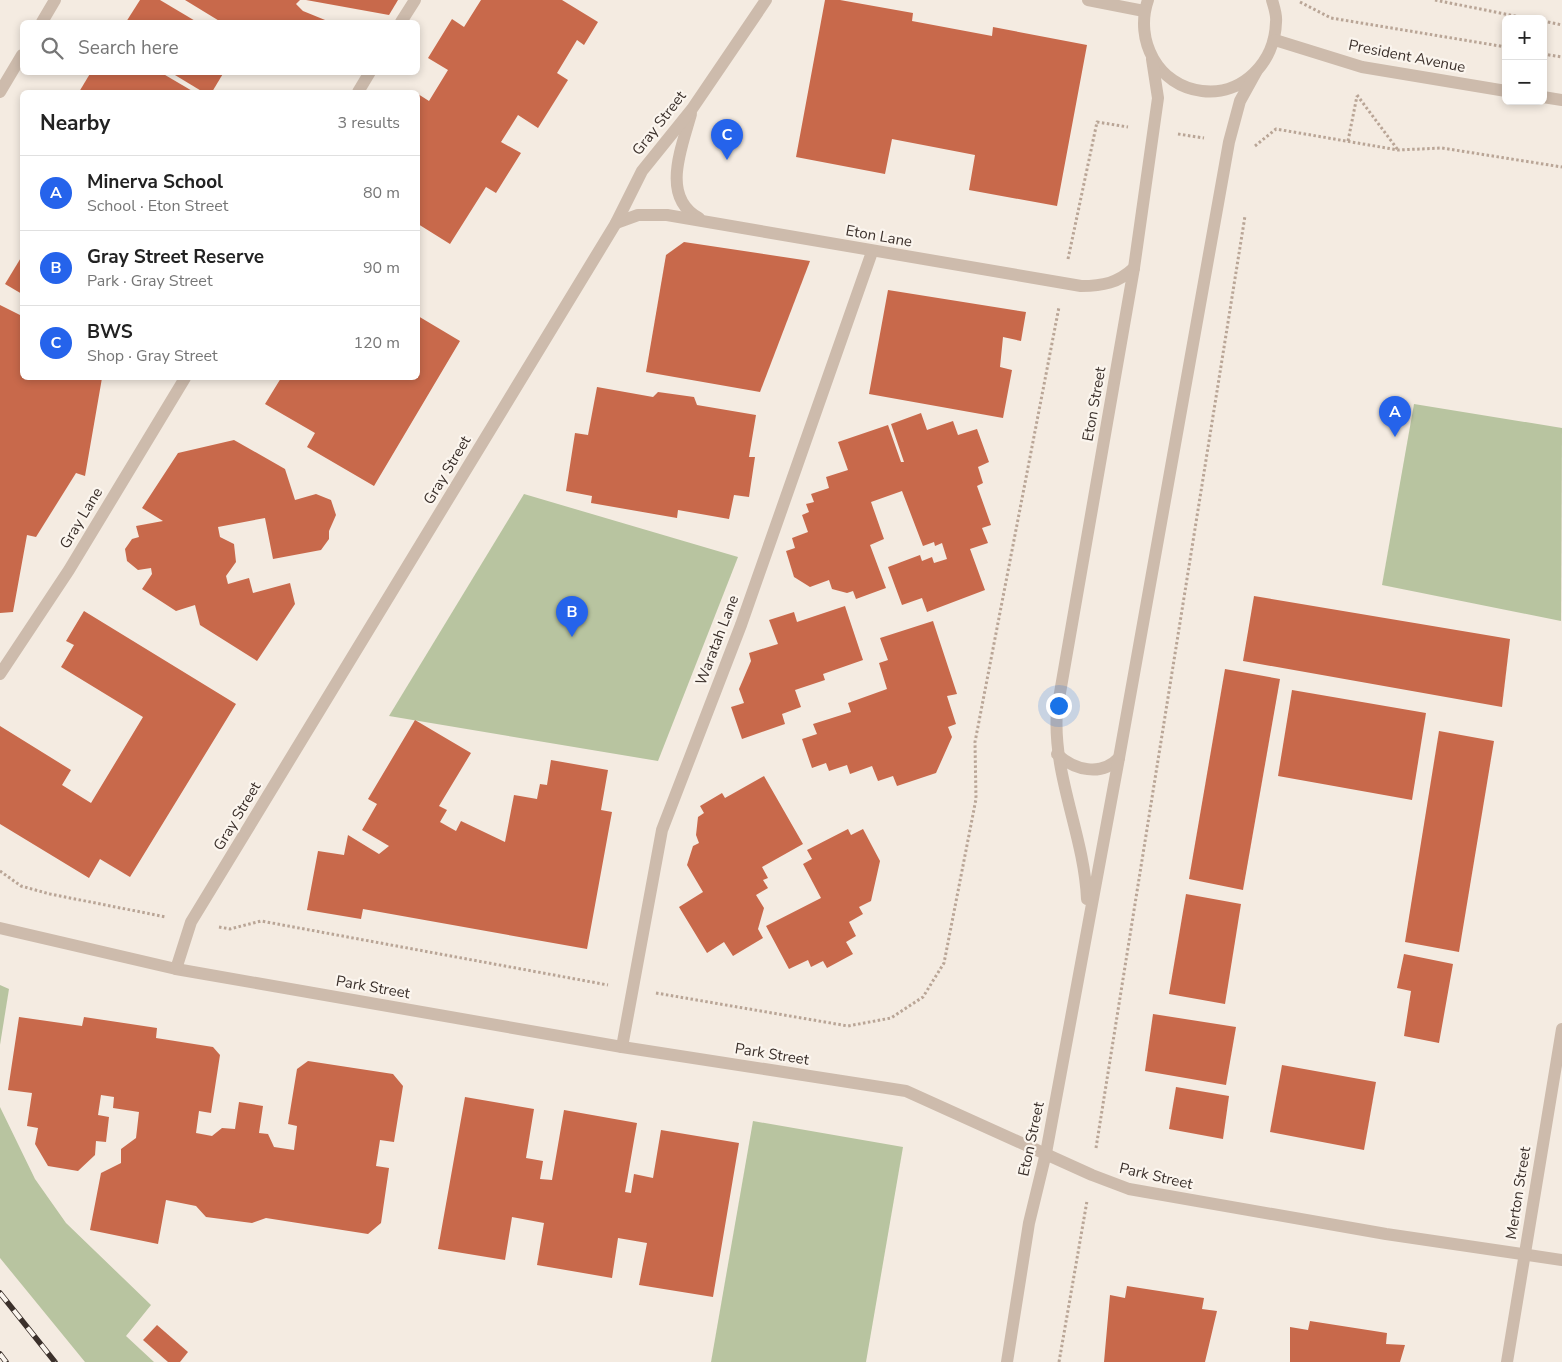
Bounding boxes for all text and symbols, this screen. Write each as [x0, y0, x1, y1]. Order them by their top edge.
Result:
map controls [1502, 15, 1547, 105]
button: + [1502, 15, 1547, 60]
search box [20, 20, 420, 75]
icon: search [38, 34, 66, 62]
text: Search here [78, 35, 179, 61]
street label: President Avenue [1347, 35, 1467, 77]
button: − [1502, 60, 1547, 105]
street label: Gray Street [628, 86, 691, 159]
text: Nearby [40, 109, 110, 137]
text: 3 results [338, 112, 400, 134]
pin: C [711, 119, 743, 160]
text: Minerva School [87, 169, 223, 195]
text: A [50, 182, 62, 204]
text: 80 m [363, 182, 400, 204]
text: School · Eton Street [87, 195, 228, 217]
street label: Eton Lane [844, 220, 914, 252]
text: Gray Street Reserve [87, 244, 264, 270]
text: B [50, 257, 62, 279]
text: 90 m [363, 257, 400, 279]
text: Park · Gray Street [87, 270, 212, 292]
text: BWS [87, 319, 133, 345]
text: C [51, 332, 61, 354]
text: 120 m [353, 332, 400, 354]
text: Shop · Gray Street [87, 345, 218, 367]
street label: Eton Street [1078, 364, 1111, 443]
pin: A [1379, 396, 1411, 437]
street label: Gray Street [419, 431, 476, 508]
street label: Gray Lane [55, 484, 107, 552]
street label: Waratah Lane [691, 592, 743, 688]
pin: B [556, 596, 588, 637]
your location [1046, 693, 1072, 719]
street label: Gray Street [209, 777, 266, 854]
street label: Park Street [334, 971, 412, 1003]
street label: Park Street [734, 1038, 811, 1070]
street label: Eton Street [1013, 1099, 1049, 1178]
street label: Merton Street [1501, 1145, 1535, 1241]
street label: Park Street [1117, 1158, 1195, 1194]

